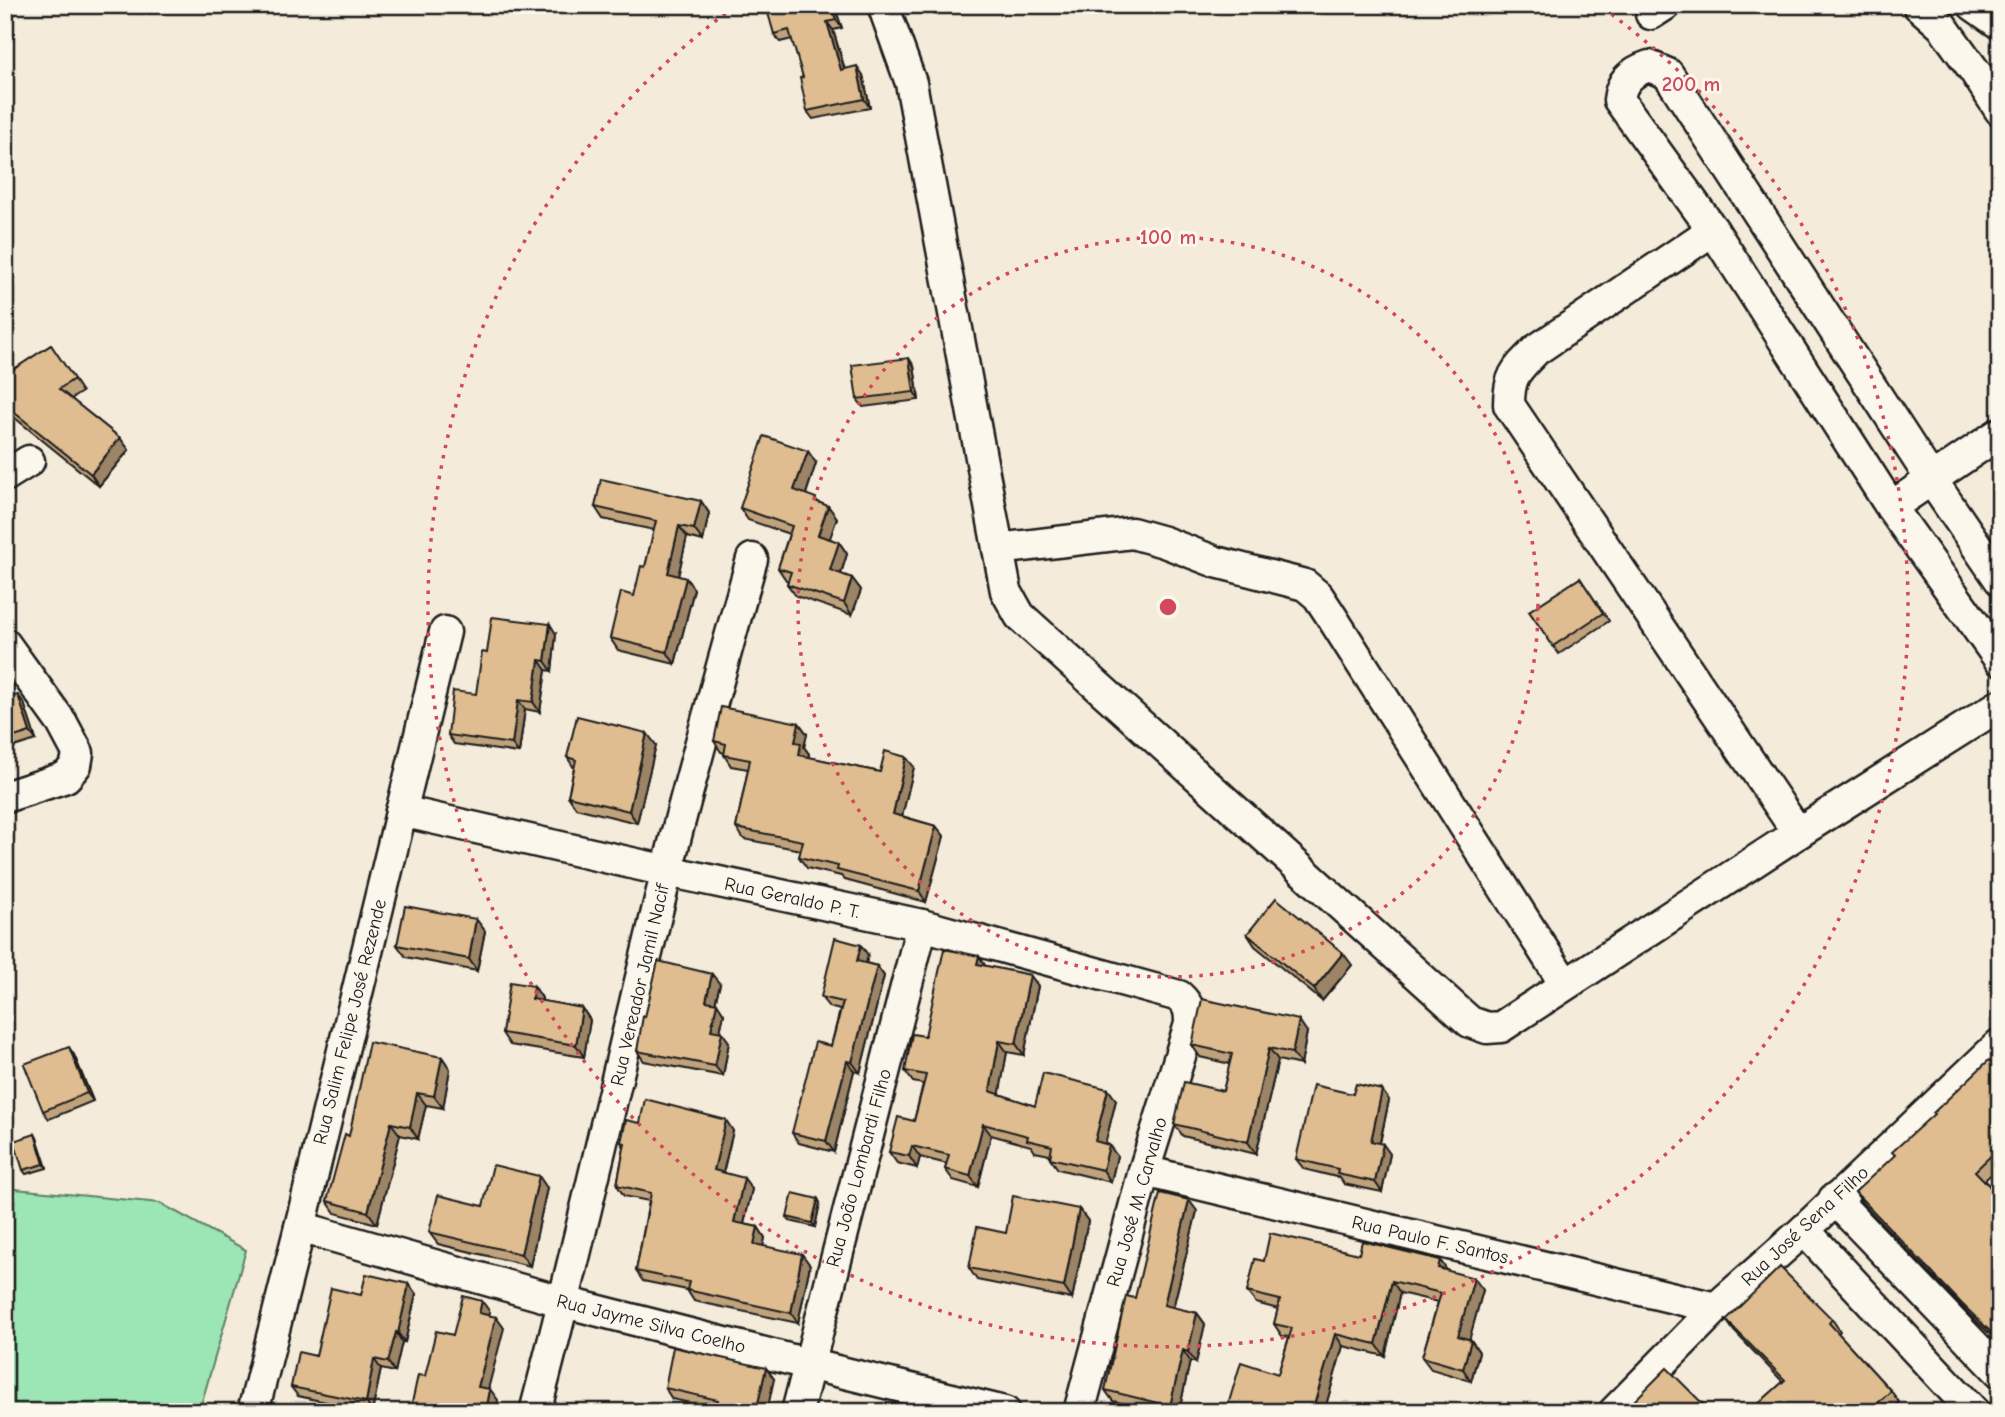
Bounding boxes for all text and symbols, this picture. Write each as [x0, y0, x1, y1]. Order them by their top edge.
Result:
text: 200 m [1662, 72, 1720, 96]
text: 100 m [1140, 225, 1196, 249]
centre of rings [1156, 595, 1180, 619]
street label: Rua Geraldo P. T. [722, 873, 862, 923]
street label: Rua Vereador Jamil Nacif [606, 880, 674, 1088]
street label: Rua Salim Felipe José Rezende [309, 897, 391, 1147]
street label: Rua João Lombardi Filho [822, 1066, 896, 1270]
street label: Rua José M. Carvalho [1102, 1115, 1172, 1289]
street label: Rua José Sena Filho [1737, 1161, 1873, 1291]
street label: Rua Paulo F. Santos [1350, 1211, 1510, 1269]
street label: Rua Jayme Silva Coelho [554, 1290, 748, 1358]

